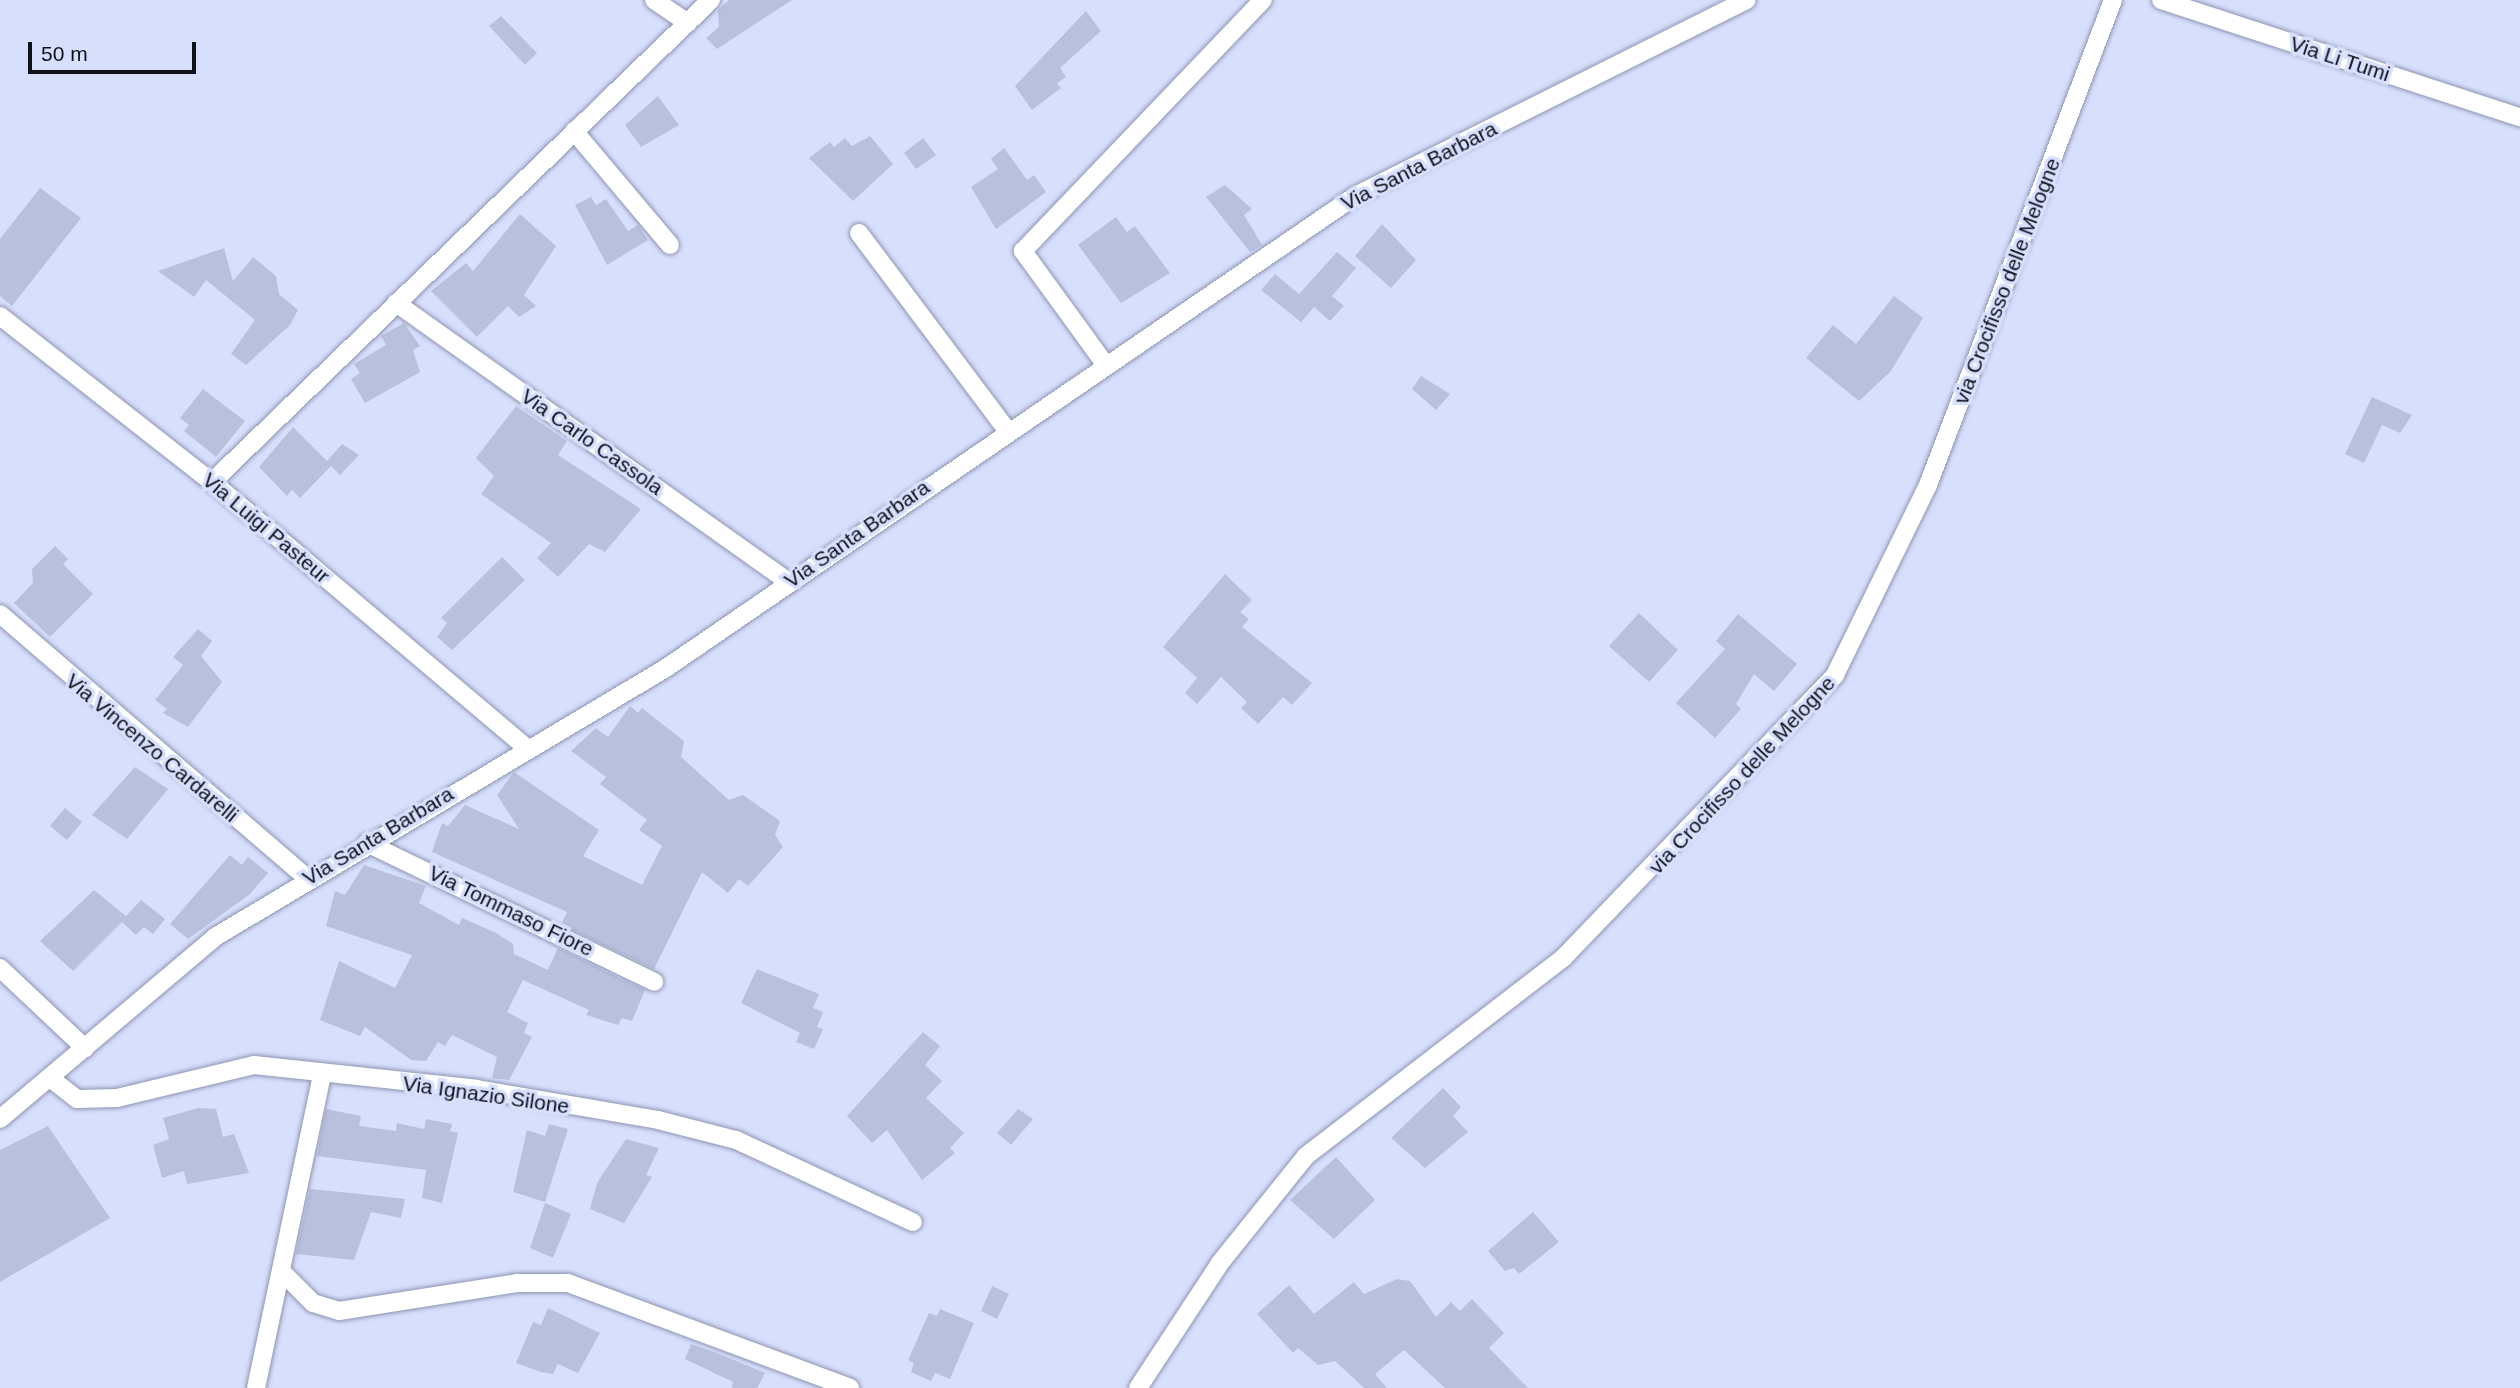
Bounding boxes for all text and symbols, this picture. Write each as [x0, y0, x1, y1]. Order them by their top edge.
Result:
scale bar [32, 28, 200, 72]
street label: Via Li Tumi [2287, 31, 2393, 87]
text: 50 m [41, 42, 88, 65]
street label: Via Santa Barbara [1337, 116, 1501, 216]
street label: via Crocifisso delle Melogne [1948, 154, 2066, 408]
street label: Via Carlo Cassola [516, 384, 668, 500]
street label: Via Luigi Pasteur [197, 467, 335, 589]
street label: Via Santa Barbara [780, 475, 934, 593]
street label: Via Vincenzo Cardarelli [61, 668, 243, 828]
street label: via Crocifisso delle Melogne [1644, 671, 1840, 879]
street label: Via Santa Barbara [298, 781, 458, 891]
street label: Via Tommaso Fiore [424, 860, 598, 962]
street label: Via Ignazio Silone [401, 1071, 571, 1119]

